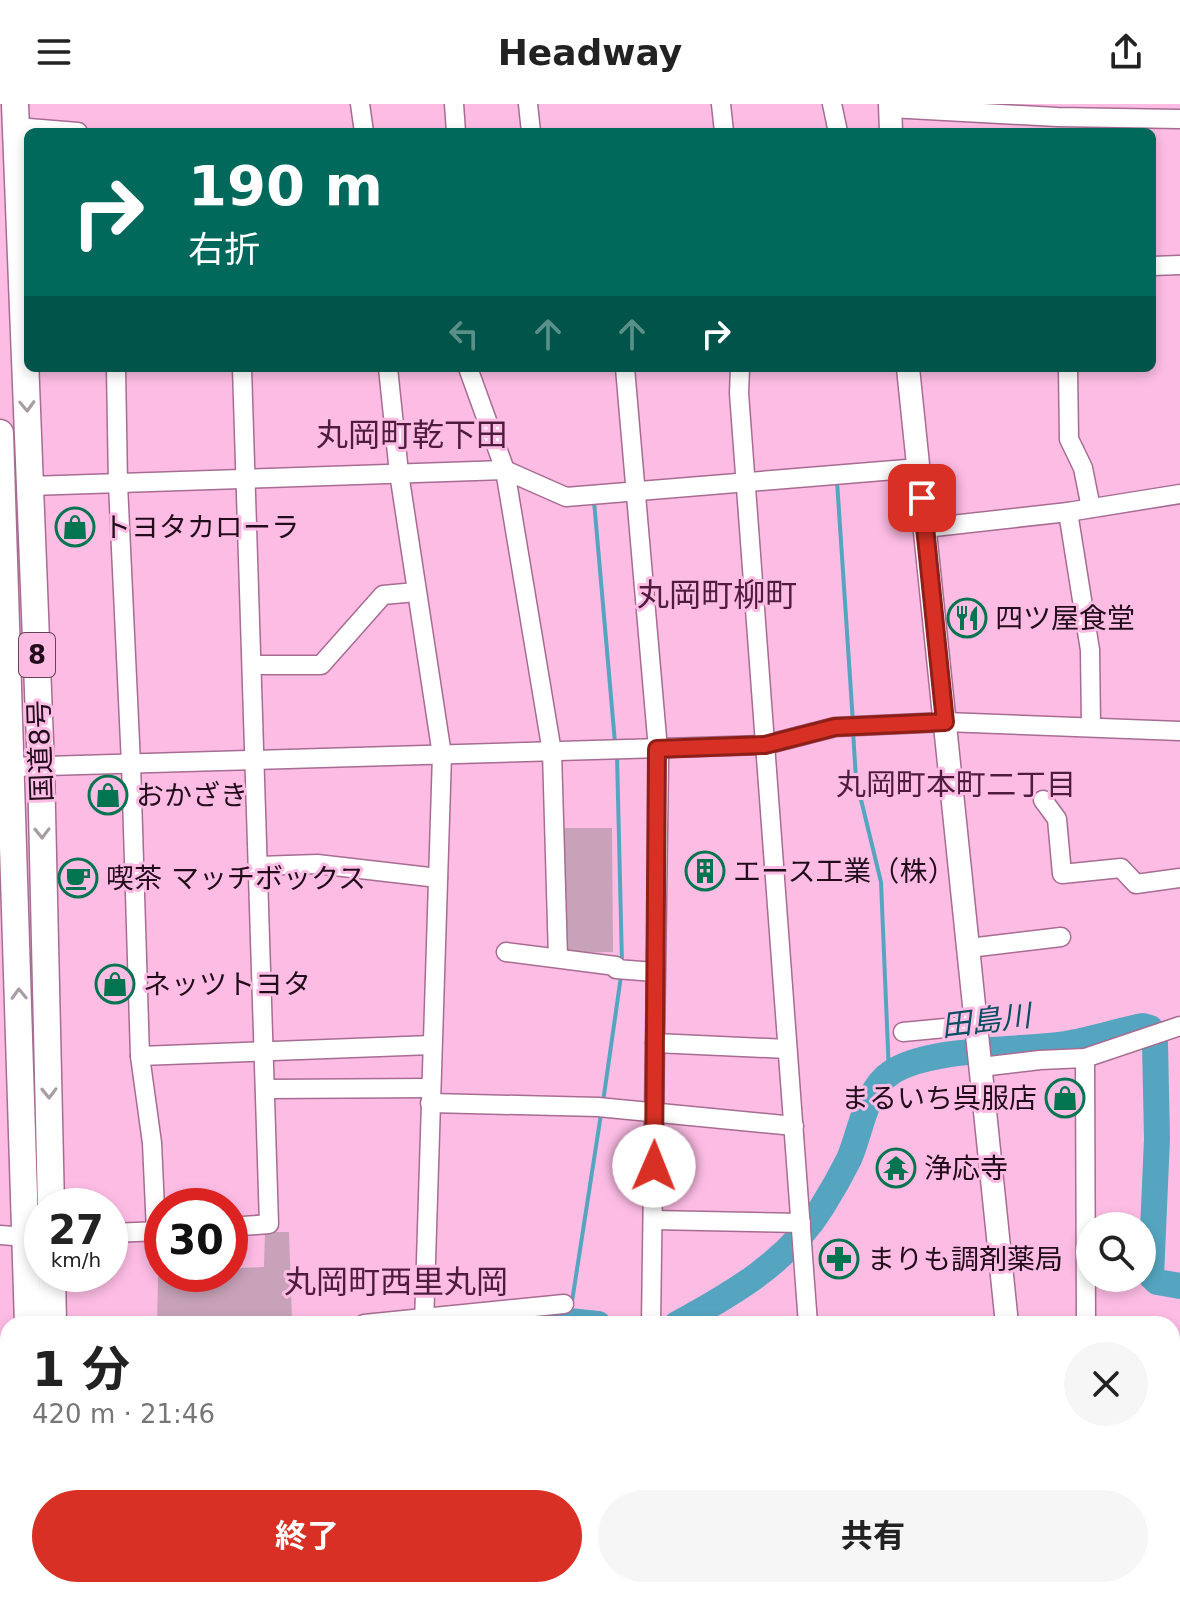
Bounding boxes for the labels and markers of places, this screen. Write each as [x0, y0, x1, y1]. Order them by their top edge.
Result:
pin [888, 464, 956, 532]
shop icon: トヨタカローラ [54, 506, 96, 548]
place label: トヨタカローラ [103, 511, 299, 544]
restaurant icon: 四ツ屋食堂 [946, 597, 988, 639]
place label: 四ツ屋食堂 [995, 602, 1135, 635]
shop icon: おかざき [87, 774, 129, 816]
place label: おかざき [136, 779, 248, 812]
building icon: エース工業（株） [684, 850, 726, 892]
place label: エース工業（株） [733, 855, 956, 888]
cafe icon: 喫茶 マッチボックス [57, 857, 99, 899]
place label: 喫茶 マッチボックス [106, 862, 366, 895]
shop icon: ネッツトヨタ [94, 963, 136, 1005]
place label: ネッツトヨタ [143, 968, 311, 1001]
shop icon: まるいち呉服店 [1044, 1077, 1086, 1119]
place label: まるいち呉服店 [841, 1082, 1037, 1115]
temple icon: 浄応寺 [875, 1147, 917, 1189]
place label: 浄応寺 [924, 1152, 1008, 1185]
pharmacy icon: まりも調剤薬局 [818, 1238, 860, 1280]
place label: まりも調剤薬局 [867, 1243, 1063, 1276]

